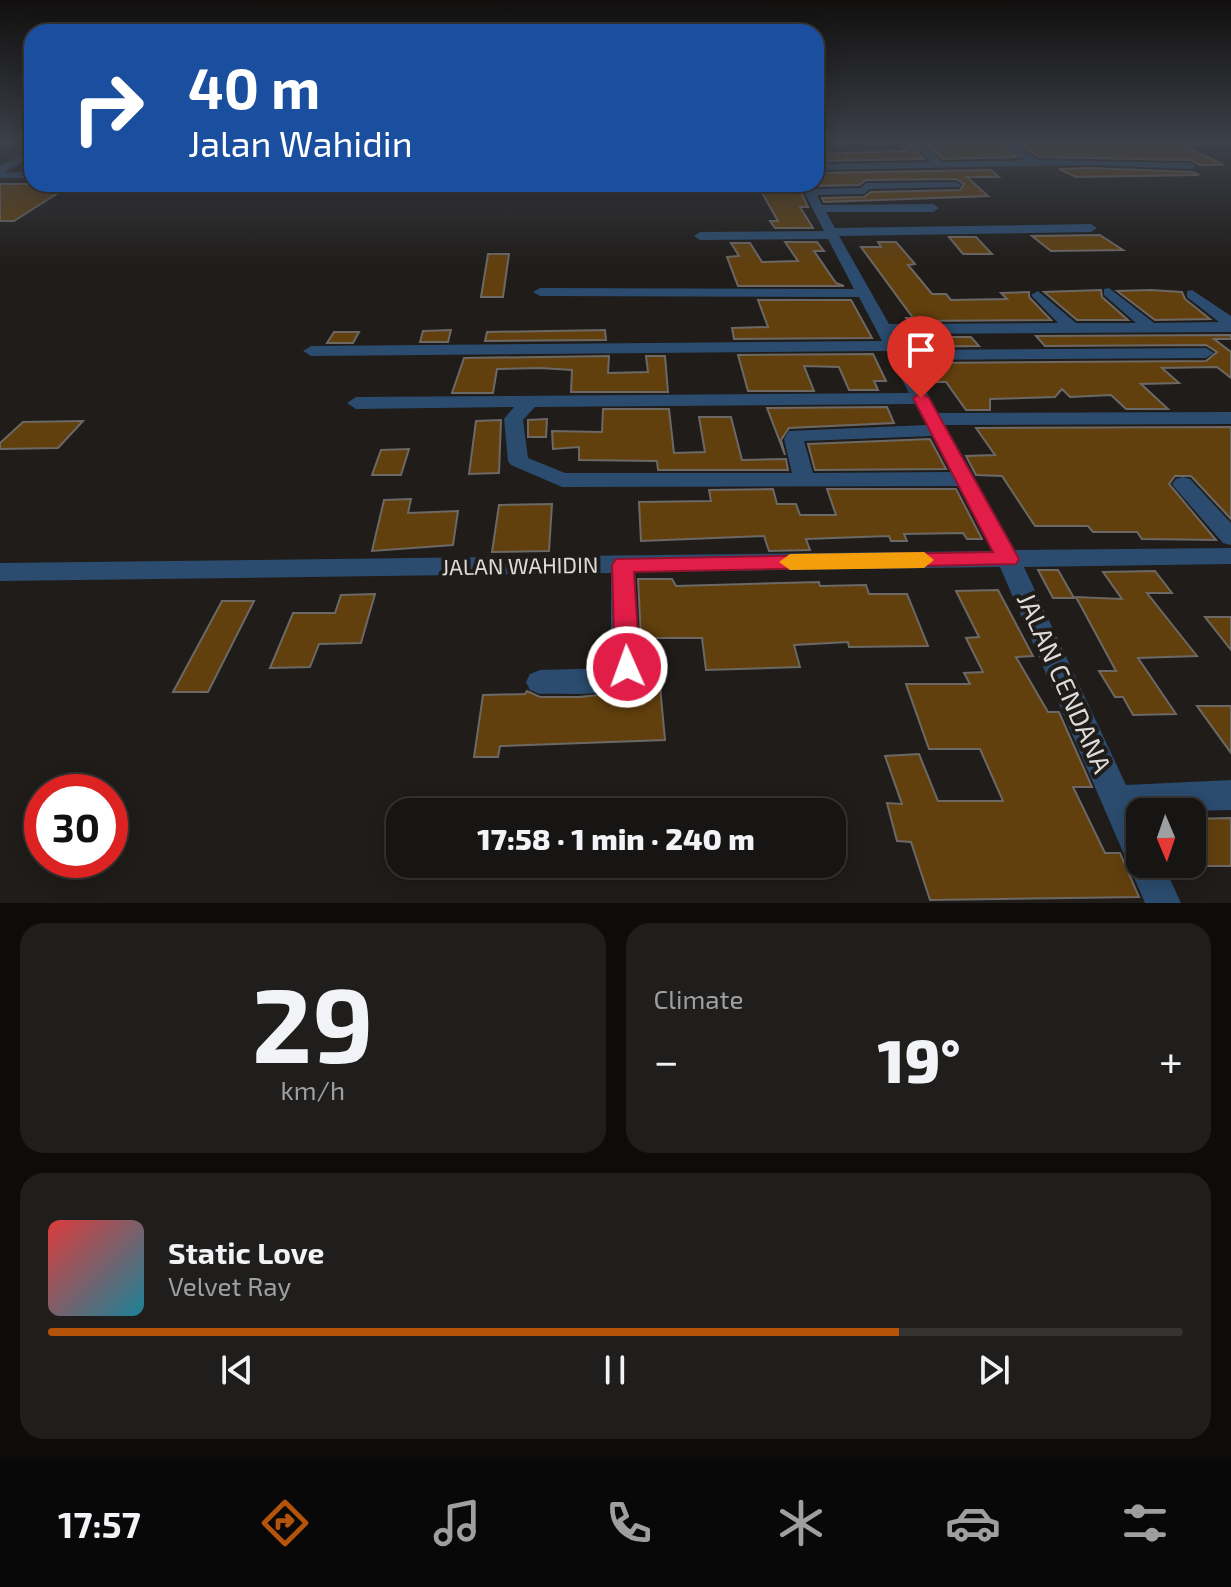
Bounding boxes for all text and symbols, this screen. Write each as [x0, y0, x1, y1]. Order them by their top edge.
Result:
text: 40 m [188, 53, 320, 120]
icon: right [56, 56, 160, 160]
text: Jalan Wahidin [188, 121, 413, 164]
pin [887, 316, 955, 398]
icon: arrive [899, 328, 943, 372]
street label: JALAN WAHIDIN [441, 551, 599, 579]
street label: JALAN CENDANA [1012, 587, 1119, 777]
position arrow [585, 625, 669, 709]
speed limit sign: 30 [24, 774, 128, 878]
north arrow [1126, 798, 1206, 878]
map controls [1126, 798, 1206, 878]
text: 17:58 · 1 min · 240 m [477, 820, 755, 856]
text: 29 [252, 959, 374, 1084]
text: Climate [654, 983, 743, 1014]
text: 19° [877, 1023, 961, 1095]
text: − [654, 1033, 679, 1086]
text: + [1159, 1033, 1183, 1086]
text: km/h [280, 1074, 345, 1105]
text: Static Love [168, 1234, 324, 1270]
text: Velvet Ray [168, 1270, 291, 1301]
icon: previous [215, 1348, 259, 1392]
icon: pause [593, 1348, 637, 1392]
icon: next [972, 1348, 1016, 1392]
icon: directions [257, 1495, 313, 1551]
icon: music [429, 1495, 485, 1551]
icon: phone [601, 1495, 657, 1551]
icon: climate [773, 1495, 829, 1551]
icon: car [945, 1495, 1001, 1551]
icon: filters [1117, 1495, 1173, 1551]
text: 17:57 [58, 1502, 141, 1545]

